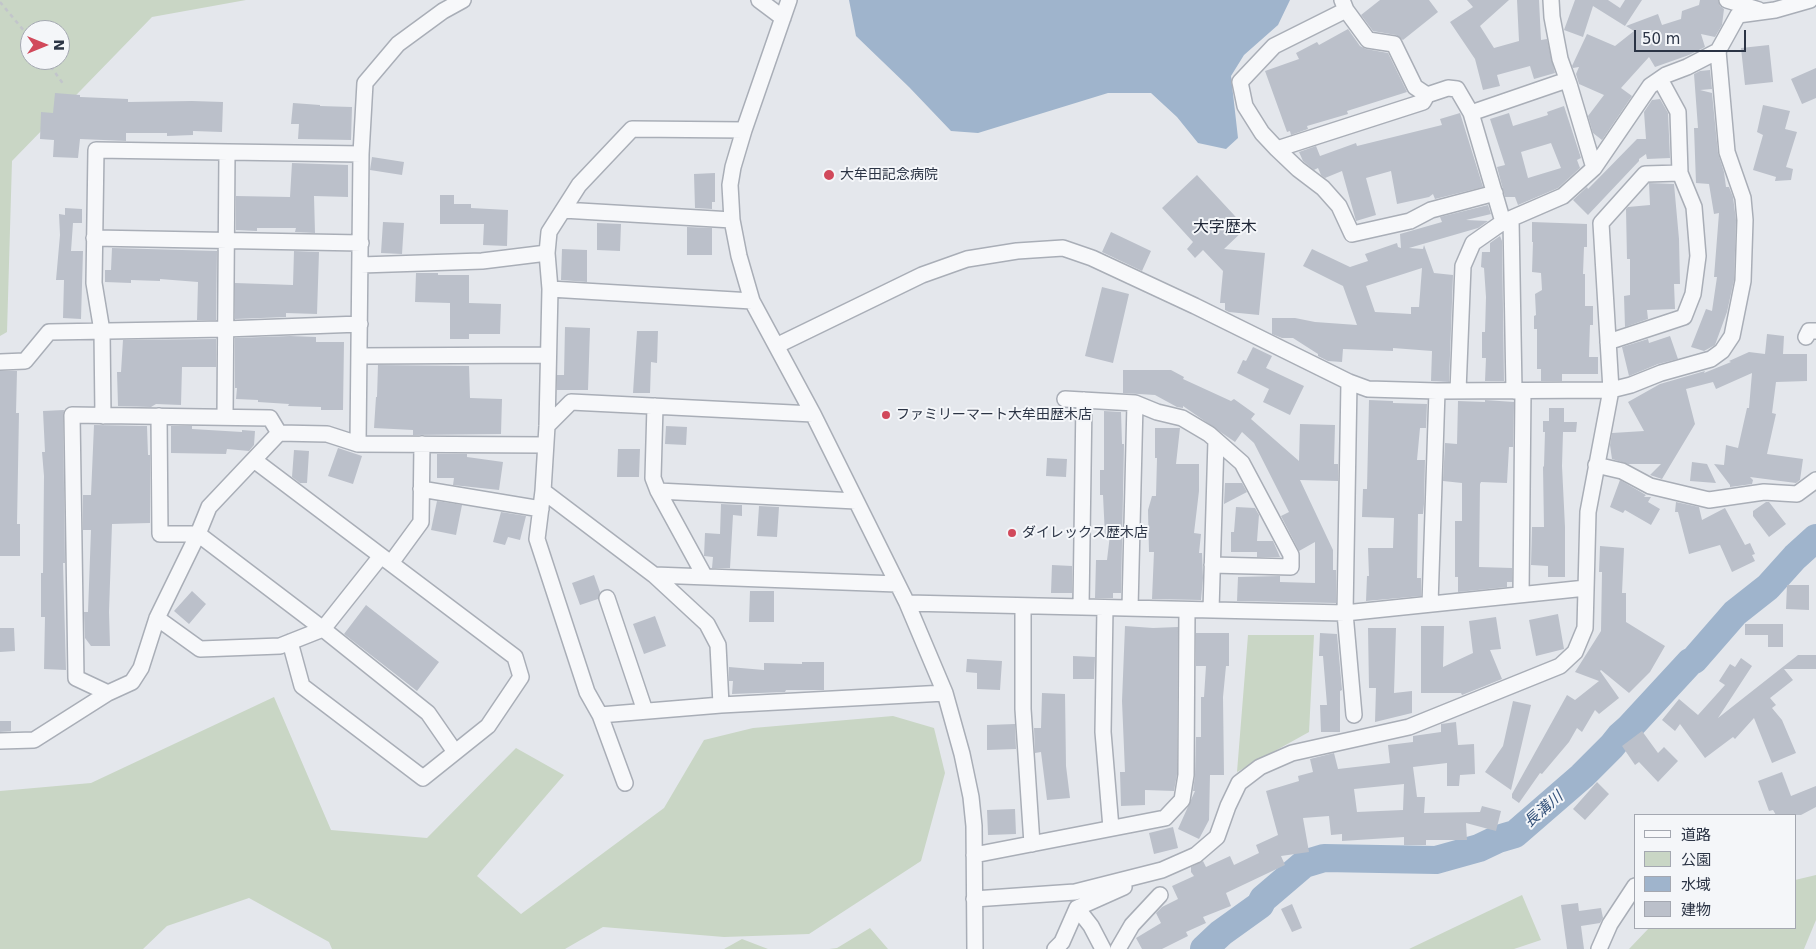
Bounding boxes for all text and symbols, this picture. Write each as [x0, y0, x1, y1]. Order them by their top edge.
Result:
north arrow [20, 20, 70, 70]
scale bar [1636, 20, 1748, 52]
text: 50 m [1642, 30, 1680, 48]
text: N [51, 39, 67, 51]
place label: 大牟田記念病院 [840, 167, 938, 183]
marker: 大牟田記念病院 [822, 168, 836, 182]
district label: 大字歴木 [1193, 218, 1257, 238]
place label: ファミリーマート大牟田歴木店 [896, 407, 1092, 423]
marker: ファミリーマート大牟田歴木店 [880, 409, 892, 421]
place label: ダイレックス歴木店 [1022, 525, 1148, 541]
marker: ダイレックス歴木店 [1006, 527, 1018, 539]
water label: 長溝川 [1521, 788, 1567, 832]
legend [1634, 814, 1796, 929]
text: 道路 [1681, 826, 1711, 844]
text: 公園 [1681, 851, 1711, 869]
text: 水域 [1681, 876, 1711, 894]
text: 建物 [1681, 901, 1711, 919]

